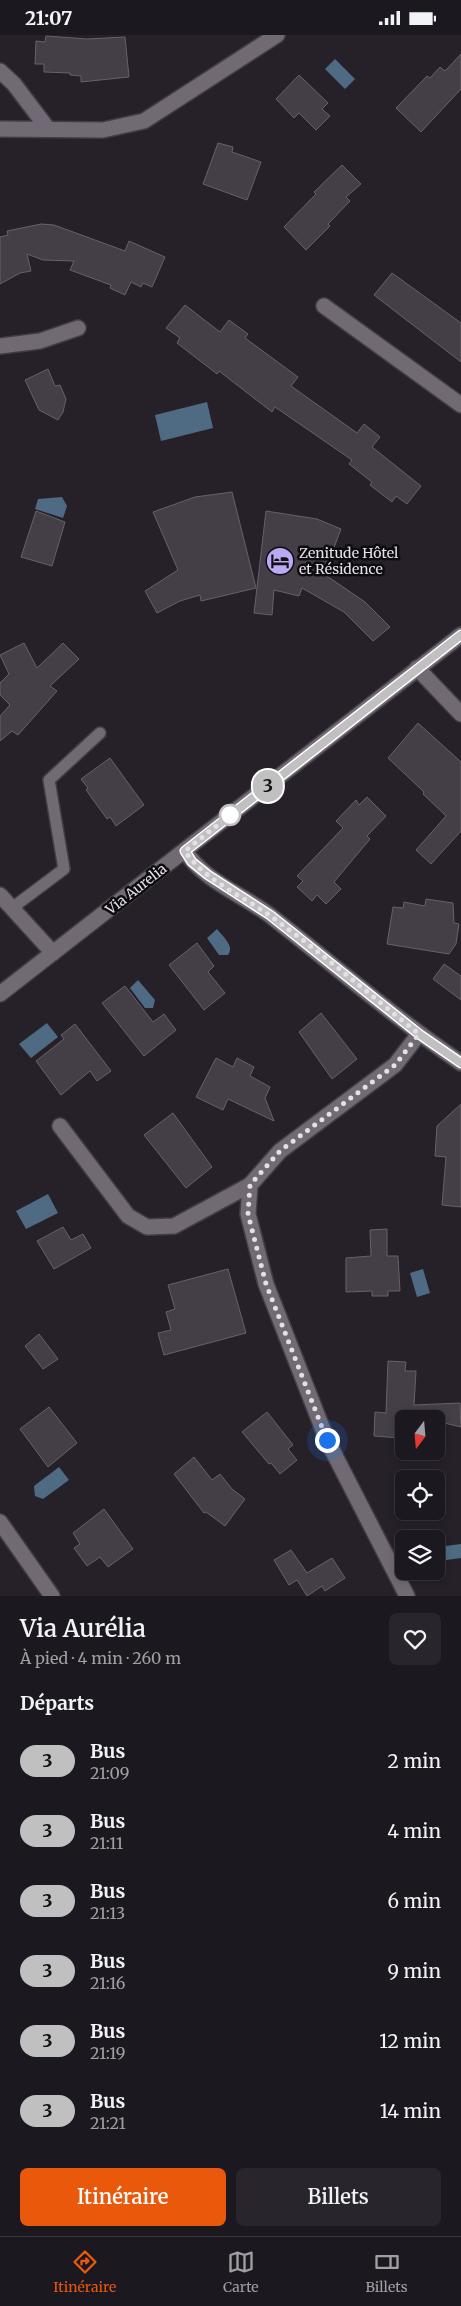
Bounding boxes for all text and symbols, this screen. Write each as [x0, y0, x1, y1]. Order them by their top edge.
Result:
text: 21:07 [25, 6, 72, 30]
place label: Zenitude Hôtel et Résidence [299, 544, 399, 578]
hotel icon: Zenitude Hôtel et Résidence [265, 546, 295, 576]
line badge: 3 [252, 770, 284, 802]
text: 3 [263, 774, 273, 797]
unlabelled marker [219, 804, 241, 826]
street label: Via Aurelia [101, 859, 170, 919]
north arrow [395, 1410, 445, 1460]
map controls [395, 1410, 445, 1580]
your location [315, 1428, 340, 1453]
button: locate [395, 1470, 445, 1520]
button: layers [395, 1530, 445, 1580]
text: Via Aurélia [20, 1613, 146, 1644]
button: heart [389, 1613, 441, 1665]
text: À pied · 4 min · 260 m [20, 1648, 181, 1668]
text: Départs [20, 1691, 94, 1715]
text: Bus [90, 1739, 125, 1763]
text: 3 [42, 1749, 53, 1772]
text: 2 min [388, 1749, 441, 1773]
text: 21:09 [90, 1763, 130, 1783]
text: Bus [90, 1809, 125, 1833]
text: 3 [42, 1819, 53, 1842]
text: 4 min [387, 1819, 441, 1843]
text: 21:11 [90, 1833, 123, 1853]
text: Bus [90, 1879, 125, 1903]
text: 3 [42, 1889, 53, 1912]
text: 6 min [387, 1889, 441, 1913]
text: 21:13 [90, 1903, 125, 1923]
text: Bus [90, 1949, 125, 1973]
text: 3 [42, 1959, 53, 1982]
text: 9 min [387, 1959, 441, 1983]
text: 21:16 [90, 1973, 125, 1993]
text: Bus [90, 2019, 125, 2043]
text: 3 [42, 2029, 53, 2052]
text: 12 min [379, 2029, 441, 2053]
text: 21:19 [90, 2043, 125, 2063]
text: Bus [90, 2089, 125, 2113]
text: 3 [42, 2099, 53, 2122]
text: 14 min [380, 2099, 441, 2123]
text: 21:21 [90, 2113, 126, 2133]
button: Itinéraire [20, 2168, 226, 2226]
button: Billets [236, 2168, 441, 2226]
tab: Itinéraire [53, 2248, 116, 2296]
tab: Carte [223, 2248, 259, 2296]
tab: Billets [365, 2248, 408, 2296]

